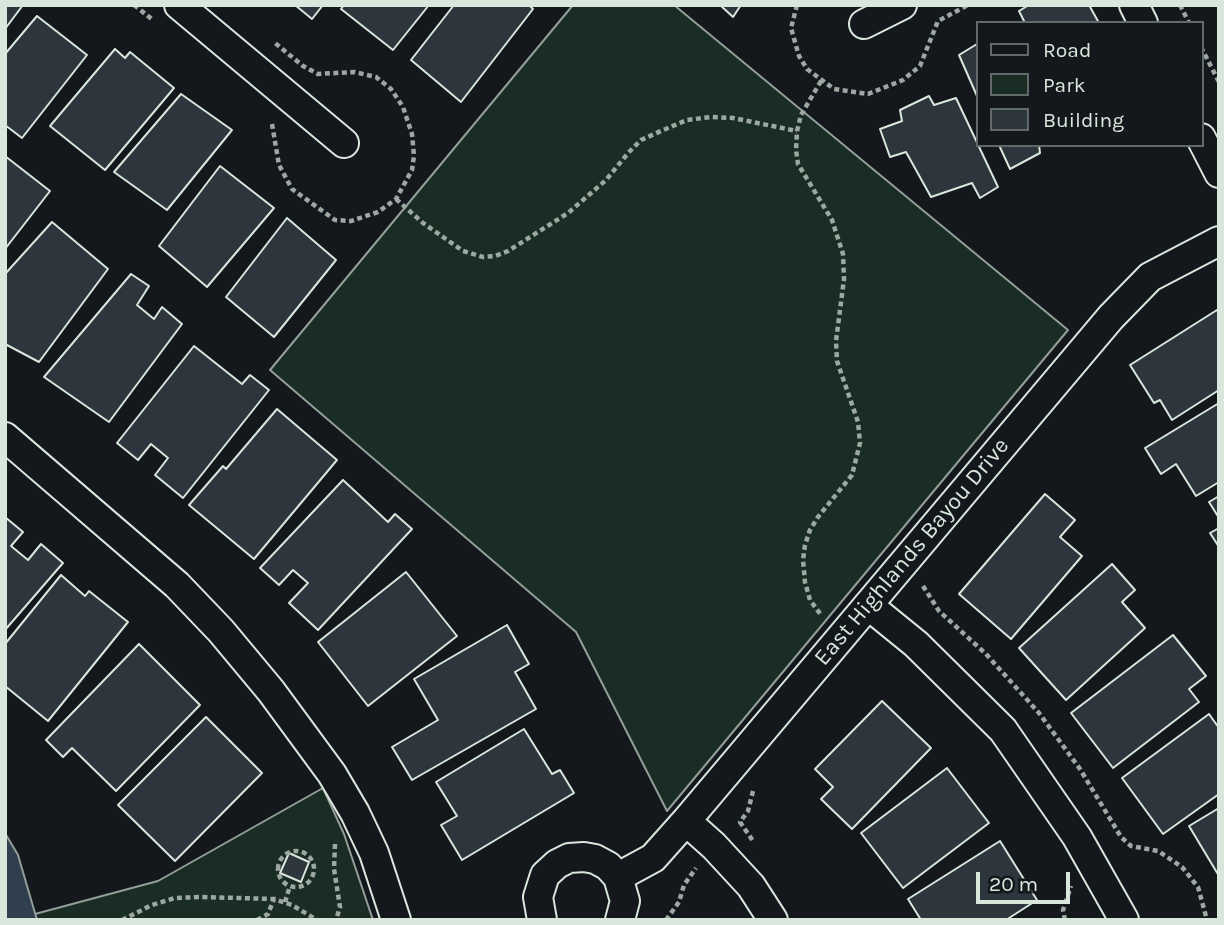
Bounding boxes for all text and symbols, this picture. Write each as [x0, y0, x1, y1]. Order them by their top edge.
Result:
legend [976, 21, 1203, 147]
text: Road [1043, 38, 1091, 62]
text: Park [1043, 73, 1086, 97]
text: Building [1043, 108, 1124, 132]
street label: East Highlands Bayou Drive [809, 433, 1015, 671]
scale bar [979, 858, 1074, 902]
text: 20 m [989, 872, 1038, 896]

